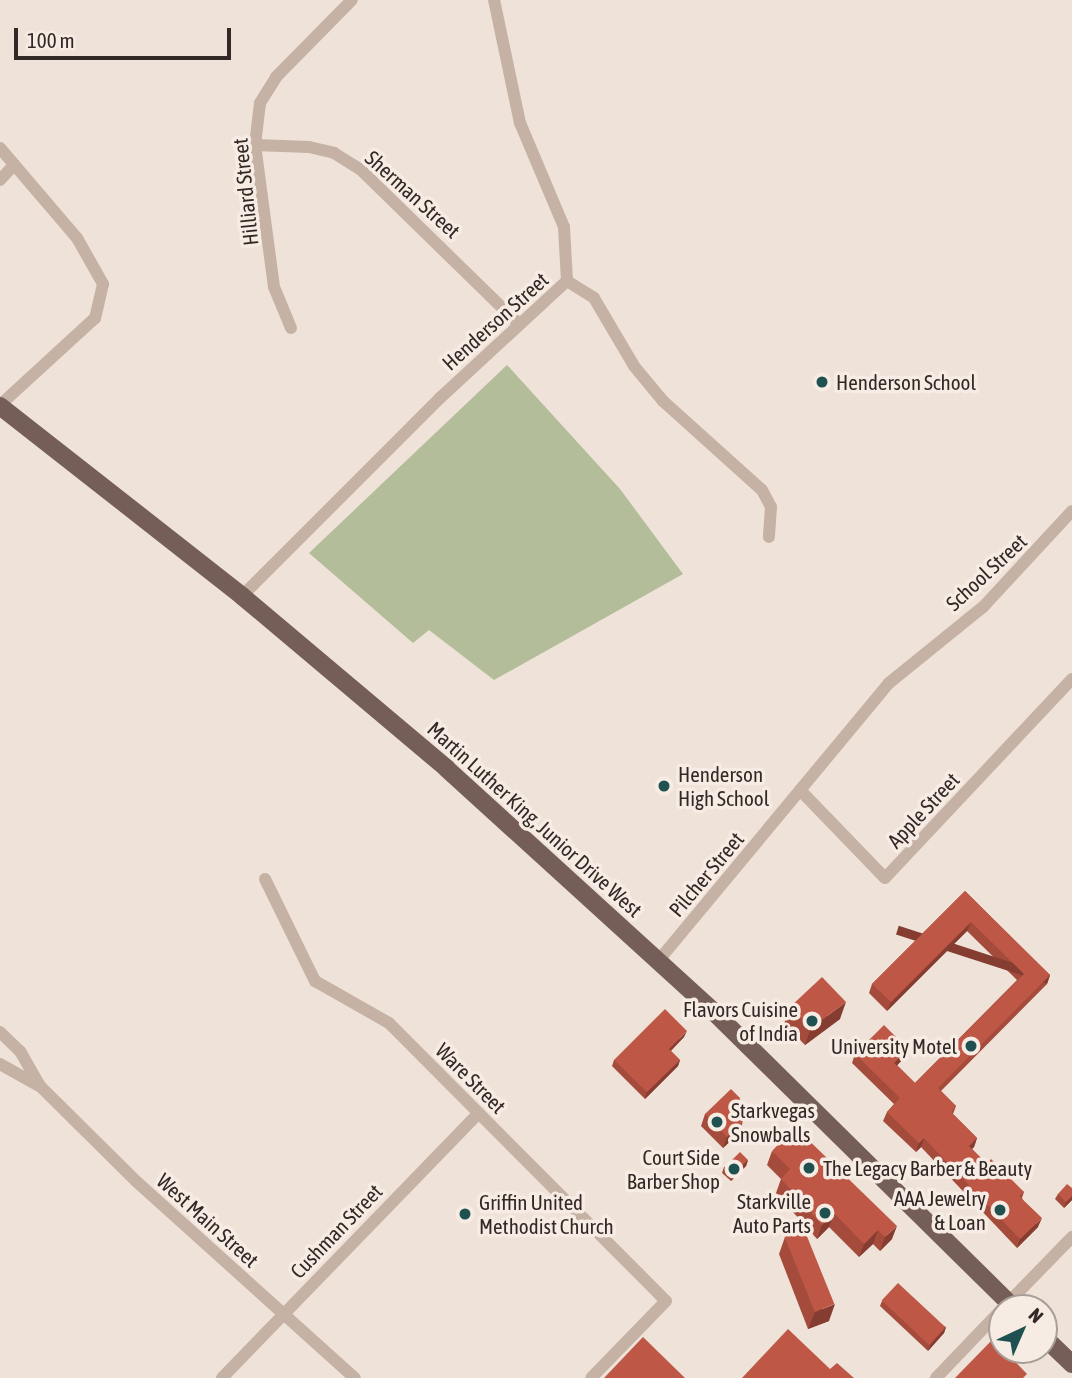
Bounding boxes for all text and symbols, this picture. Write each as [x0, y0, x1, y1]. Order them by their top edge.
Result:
scale bar [18, 14, 234, 58]
text: 100 m [27, 28, 75, 52]
street label: Hilliard Street [227, 137, 263, 247]
street label: Sherman Street [360, 145, 466, 243]
street label: Henderson Street [437, 267, 553, 375]
place label: Henderson School [836, 369, 976, 395]
marker: Henderson School [814, 374, 830, 390]
street label: School Street [940, 528, 1032, 616]
street label: Martin Luther King, Junior Drive West [423, 716, 647, 922]
place label: Henderson High School [678, 761, 769, 811]
street label: Apple Street [882, 767, 964, 853]
marker: Henderson High School [656, 778, 672, 794]
street label: Pilcher Street [663, 827, 749, 921]
place label: Flavors Cuisine of India [683, 996, 798, 1046]
marker: Flavors Cuisine of India [804, 1013, 820, 1029]
place label: University Motel [831, 1033, 957, 1059]
street label: Ware Street [431, 1038, 511, 1118]
marker: University Motel [963, 1038, 979, 1054]
place label: Starkvegas Snowballs [731, 1097, 815, 1147]
marker: Starkvegas Snowballs [709, 1114, 725, 1130]
place label: Court Side Barber Shop [627, 1144, 720, 1194]
place label: The Legacy Barber & Beauty [823, 1155, 1032, 1181]
marker: The Legacy Barber & Beauty [801, 1160, 817, 1176]
marker: Court Side Barber Shop [726, 1161, 742, 1177]
street label: West Main Street [152, 1168, 264, 1272]
street label: Cushman Street [285, 1179, 387, 1283]
place label: AAA Jewelry & Loan [894, 1185, 986, 1235]
place label: Starkville Auto Parts [733, 1188, 811, 1238]
place label: Griffin United Methodist Church [479, 1189, 614, 1239]
marker: AAA Jewelry & Loan [992, 1202, 1008, 1218]
marker: Starkville Auto Parts [817, 1205, 833, 1221]
marker: Griffin United Methodist Church [457, 1206, 473, 1222]
north arrow [988, 1294, 1058, 1364]
text: N [1025, 1304, 1048, 1327]

